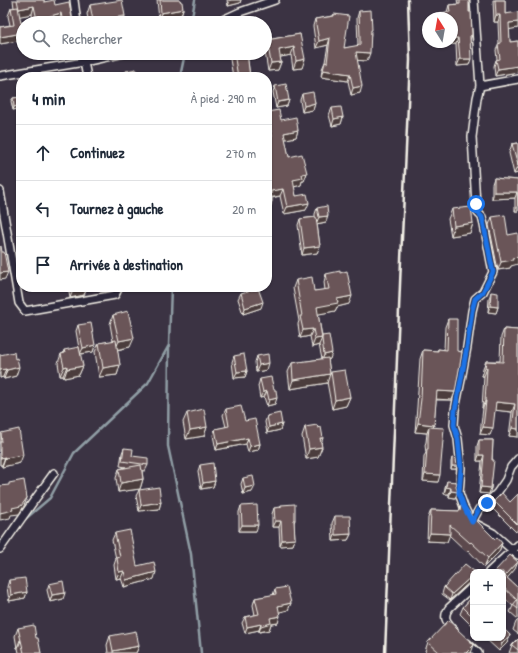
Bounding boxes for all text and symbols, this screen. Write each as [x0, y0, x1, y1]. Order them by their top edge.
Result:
north arrow [422, 12, 458, 48]
search box [16, 16, 272, 60]
icon: search [30, 27, 52, 49]
text: Rechercher [62, 28, 123, 49]
text: 4 min [32, 87, 65, 110]
text: À pied · 290 m [191, 89, 256, 107]
icon: ahead [32, 142, 54, 164]
text: Continuez [70, 142, 125, 163]
text: 270 m [226, 144, 256, 162]
route start [467, 195, 485, 213]
icon: left [32, 198, 54, 220]
text: Tournez à gauche [70, 198, 163, 219]
text: 20 m [232, 200, 256, 218]
icon: arrive [32, 254, 54, 276]
text: Arrivée à destination [70, 254, 183, 275]
route end [478, 494, 496, 512]
map controls [470, 569, 506, 641]
button: + [470, 569, 506, 605]
button: − [470, 605, 506, 641]

